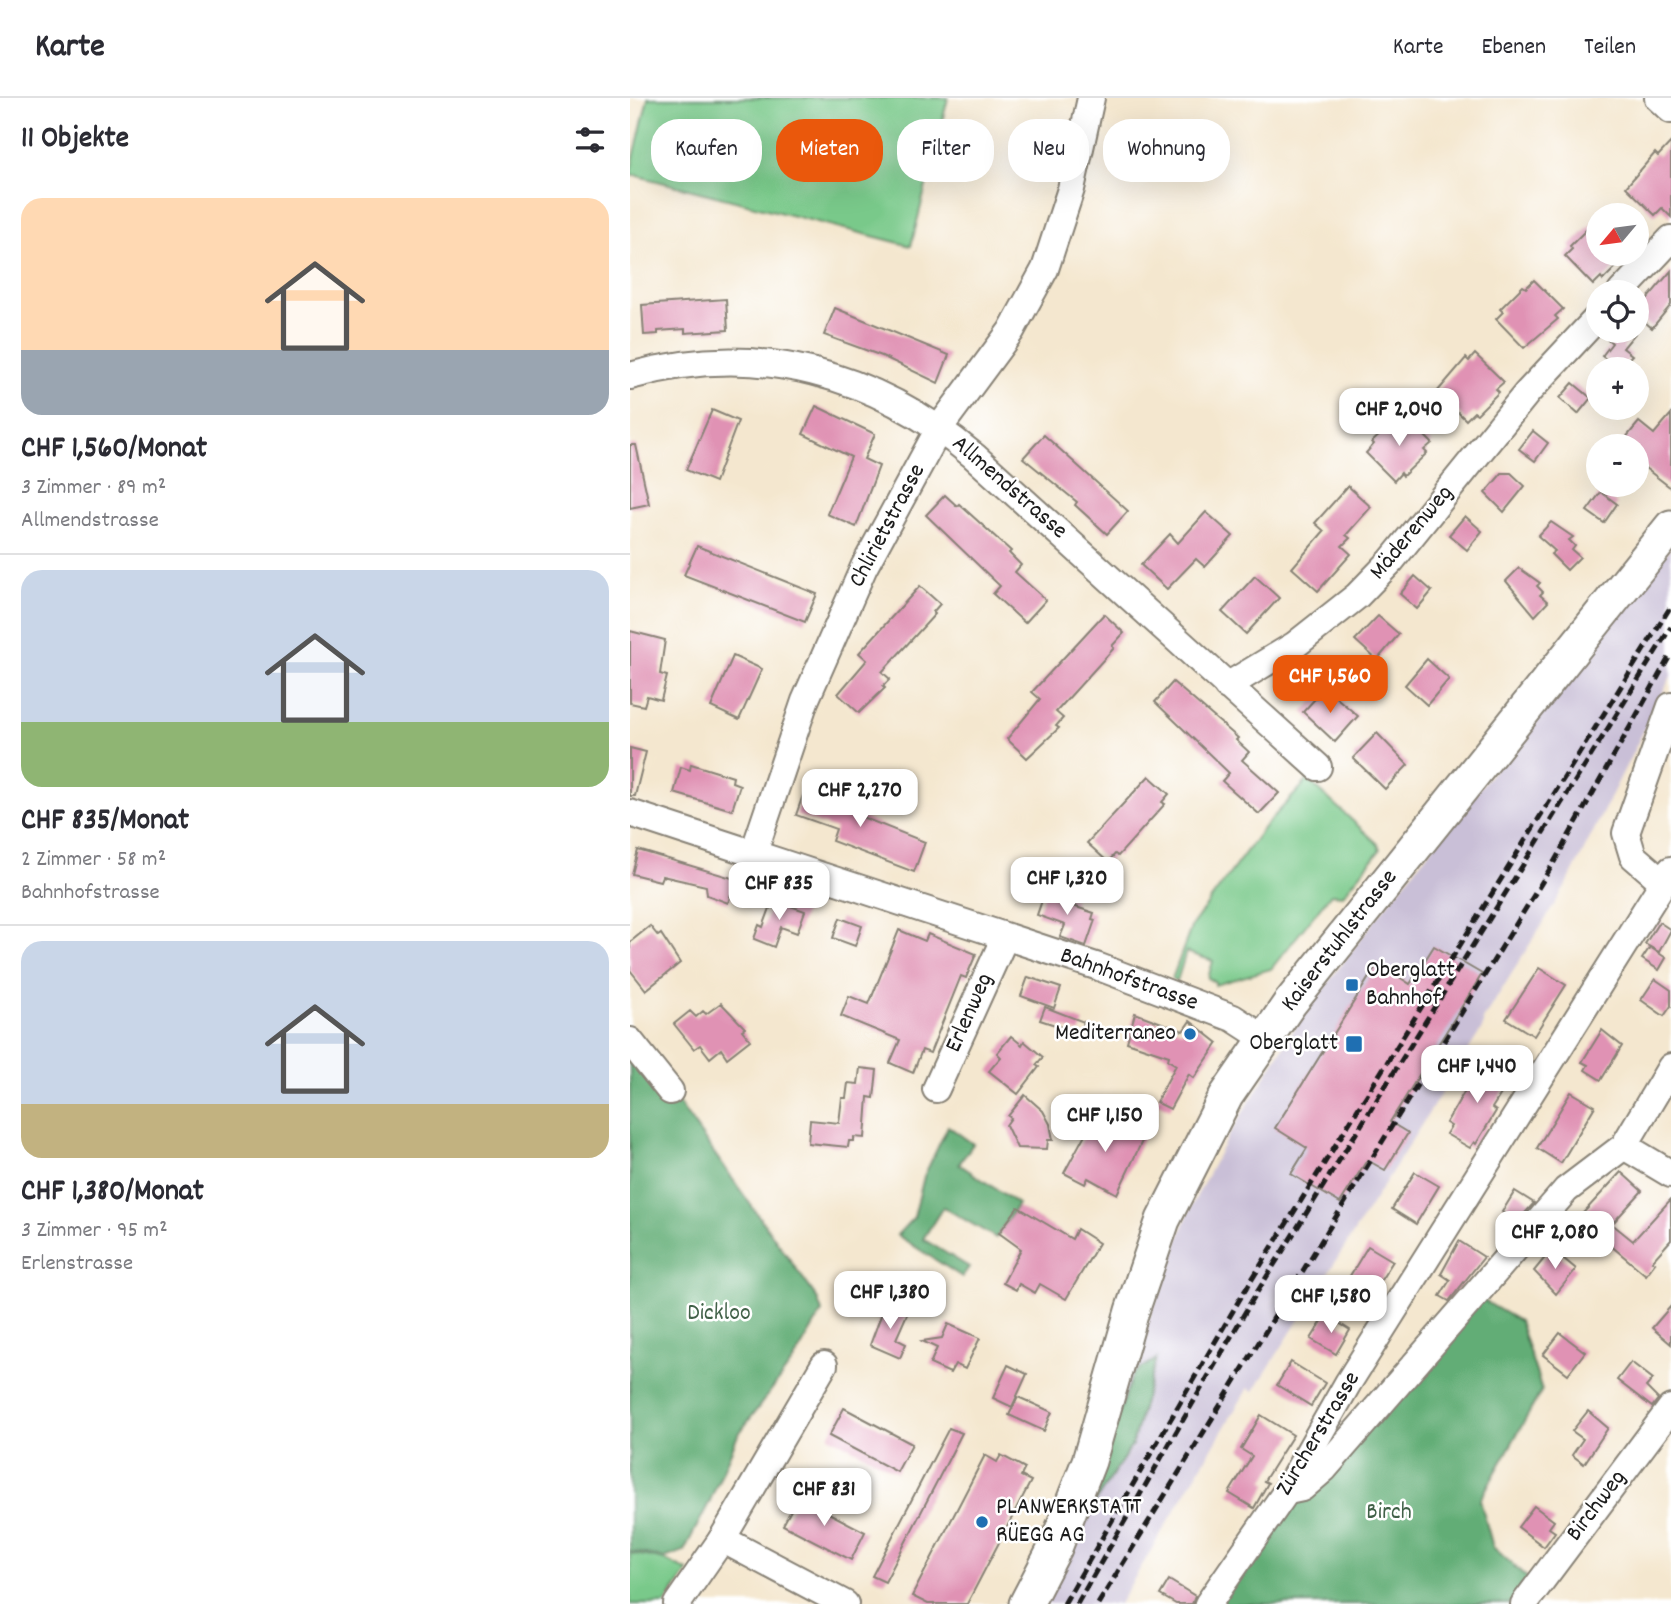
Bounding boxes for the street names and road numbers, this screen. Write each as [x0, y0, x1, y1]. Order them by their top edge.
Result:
street label: Allmendstrasse [944, 428, 1074, 548]
street label: Chlirietstrasse [841, 458, 935, 594]
street label: Mäderenweg [1362, 478, 1462, 588]
street label: Kaiserstuhlstrasse [1274, 863, 1406, 1019]
street label: Bahnhofstrasse [1055, 939, 1203, 1021]
street label: Erlenweg [937, 968, 1003, 1058]
street label: Zürcherstrasse [1268, 1365, 1370, 1503]
street label: Birchweg [1559, 1463, 1635, 1549]

